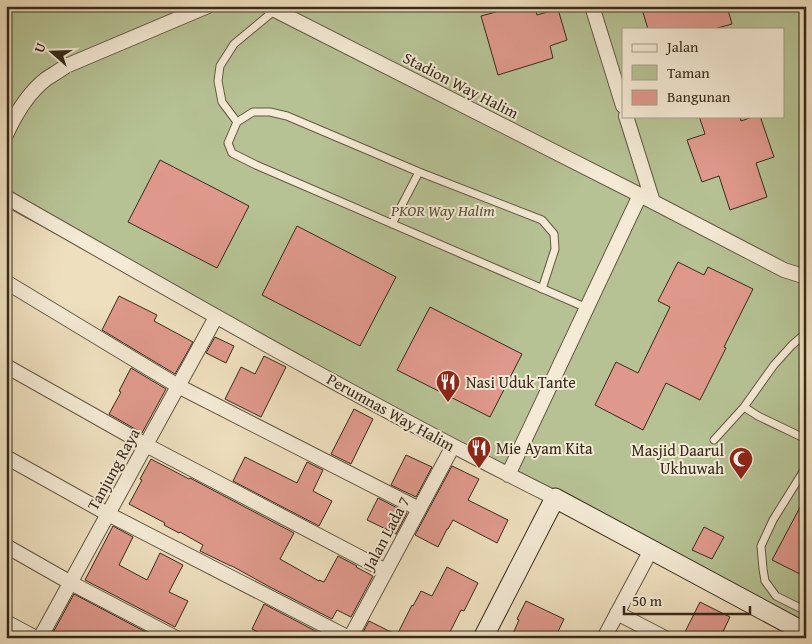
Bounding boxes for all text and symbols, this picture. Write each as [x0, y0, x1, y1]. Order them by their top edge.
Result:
north arrow [28, 28, 78, 78]
legend [622, 28, 784, 118]
text: Jalan [665, 36, 699, 57]
text: U [29, 39, 51, 55]
street label: Stadion Way Halim [399, 45, 523, 125]
text: Taman [667, 62, 710, 83]
text: Bangunan [667, 86, 731, 107]
park label: PKOR Way Halim [390, 198, 495, 222]
street label: Perumnas Way Halim [323, 367, 459, 457]
restaurant icon: Nasi Uduk Tante [435, 369, 461, 403]
place label: Nasi Uduk Tante [466, 370, 576, 394]
street label: Tanjung Raya [81, 423, 146, 514]
restaurant icon: Mie Ayam Kita [466, 435, 492, 469]
place label: Mie Ayam Kita [496, 436, 593, 460]
place label: Masjid Daarul Ukhuwah [632, 438, 725, 480]
mosque icon: Masjid Daarul Ukhuwah [728, 446, 754, 480]
street label: Jalan Lada 7 [356, 492, 415, 576]
scale bar [624, 584, 751, 616]
text: 50 m [632, 590, 663, 611]

